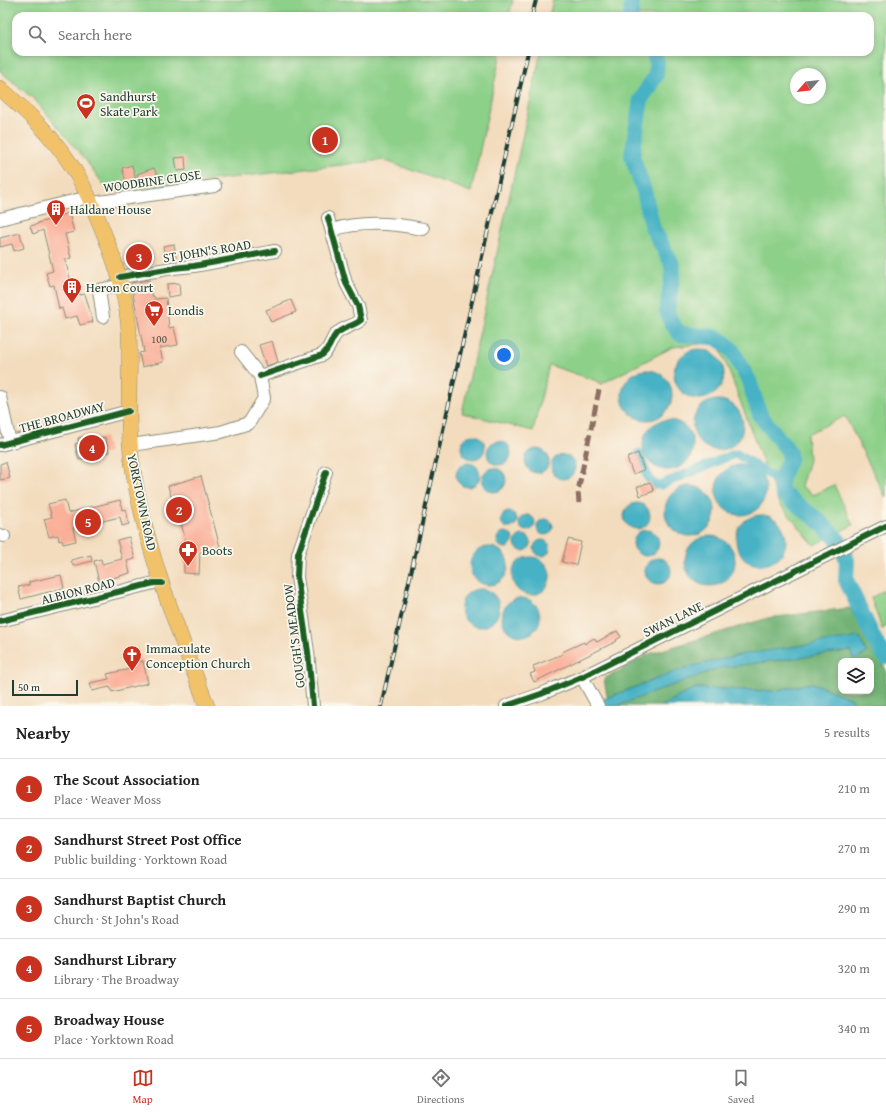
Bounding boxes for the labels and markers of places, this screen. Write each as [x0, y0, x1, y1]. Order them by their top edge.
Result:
place label: Sandhurst Skate Park [100, 87, 158, 121]
sports icon: Sandhurst Skate Park [75, 92, 97, 120]
pin: 1 [312, 125, 338, 155]
building icon: Haldane House [45, 198, 67, 226]
place label: Haldane House [70, 200, 151, 219]
pin: 3 [126, 242, 152, 272]
building icon: Heron Court [61, 276, 83, 304]
place label: Heron Court [86, 278, 154, 297]
supermarket icon: Londis [143, 299, 165, 327]
place label: Londis [168, 301, 204, 320]
pin: 4 [79, 433, 105, 463]
pin: 2 [166, 495, 192, 525]
pin: 5 [75, 507, 101, 537]
pharmacy icon: Boots [177, 539, 199, 567]
place label: Boots [202, 541, 232, 560]
place label: Immaculate Conception Church [146, 639, 251, 673]
church icon: Immaculate Conception Church [121, 644, 143, 672]

